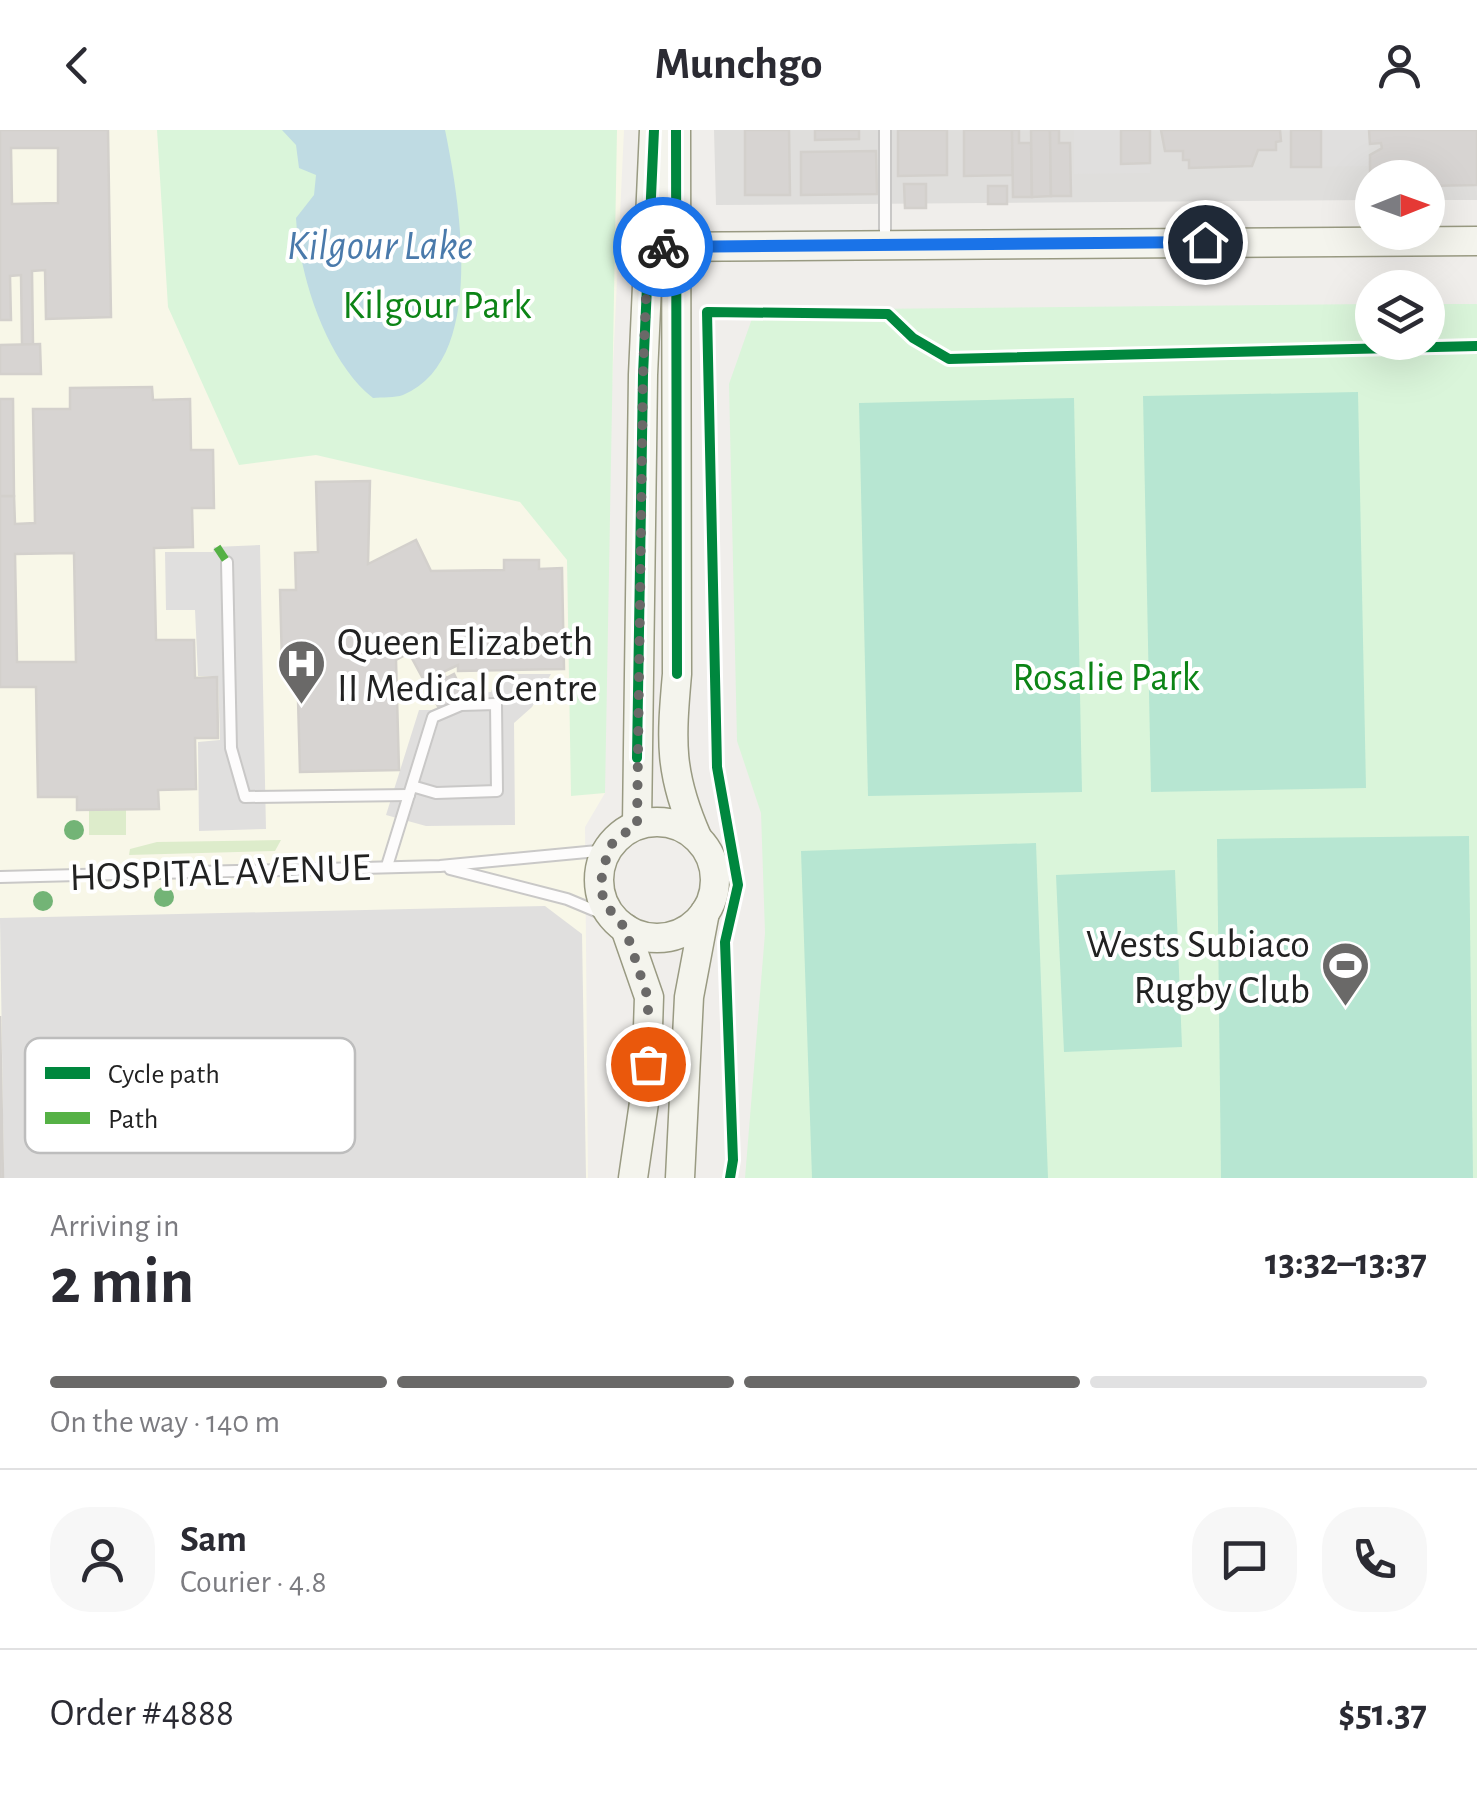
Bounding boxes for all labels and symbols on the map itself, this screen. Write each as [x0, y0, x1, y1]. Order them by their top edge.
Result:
north arrow [1355, 160, 1445, 250]
courier [613, 197, 713, 297]
pin [1163, 200, 1248, 285]
water label: Kilgour Lake [287, 225, 473, 267]
park label: Kilgour Park [342, 286, 532, 326]
place label: Queen Elizabeth II Medical Centre [337, 623, 598, 709]
hospital icon: Queen Elizabeth II Medical Centre [276, 638, 328, 706]
park label: Rosalie Park [1012, 658, 1200, 698]
street label: HOSPITAL AVENUE [69, 848, 371, 898]
place label: Wests Subiaco Rugby Club [1086, 925, 1310, 1011]
sports icon: Wests Subiaco Rugby Club [1319, 940, 1371, 1008]
pin [606, 1022, 691, 1107]
legend [25, 1038, 355, 1153]
text: Cycle path [108, 1061, 220, 1089]
text: Path [108, 1106, 158, 1134]

